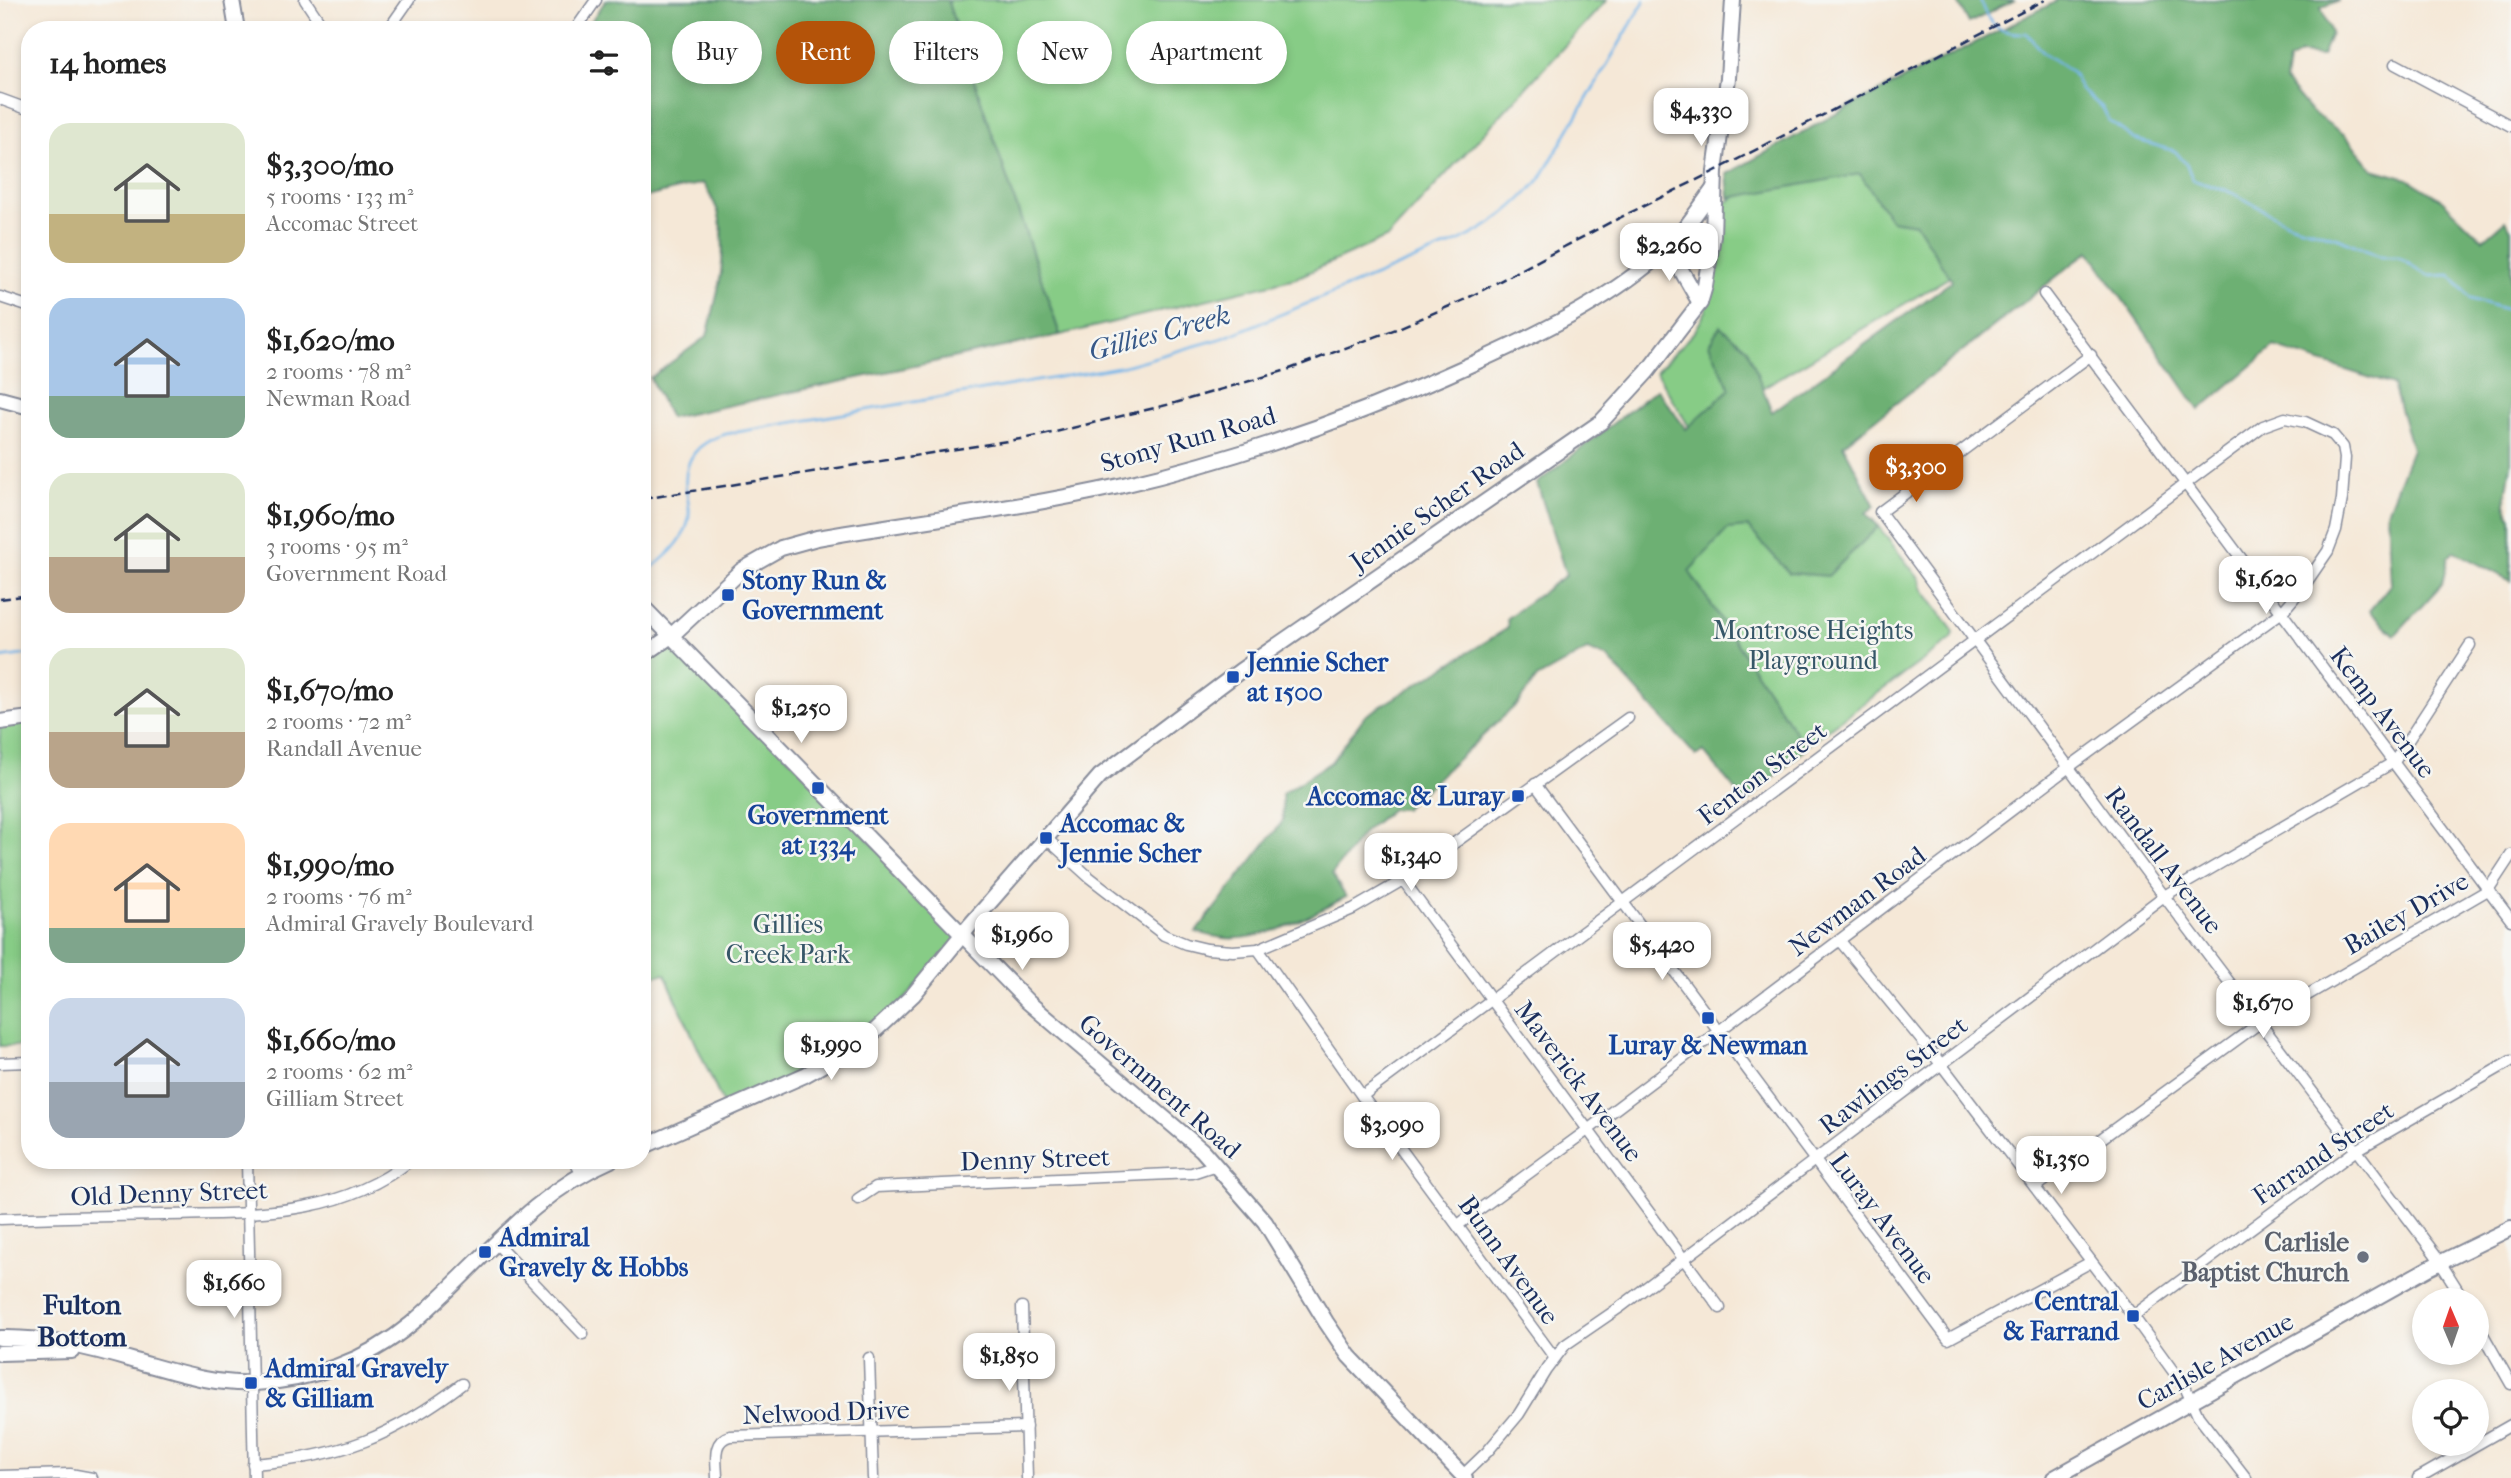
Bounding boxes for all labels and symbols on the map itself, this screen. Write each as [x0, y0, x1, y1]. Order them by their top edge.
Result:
pin: $4,330 [1644, 88, 1758, 148]
pin: $2,260 [1612, 224, 1726, 283]
water label: Gillies Creek [1085, 298, 1234, 367]
street label: Stony Run Road [1097, 399, 1280, 479]
street label: Jennie Scher Road [1343, 434, 1531, 579]
pin: $3,300 [1859, 444, 1973, 504]
pin: $1,620 [2209, 556, 2323, 616]
place label: Stony Run & Government [742, 565, 887, 626]
marker: Stony Run & Government [720, 587, 736, 603]
park label: Montrose Heights Playground [1713, 615, 1913, 676]
street label: Kemp Avenue [2323, 640, 2442, 784]
place label: Jennie Scher at 1500 [1244, 647, 1389, 708]
marker: Jennie Scher at 1500 [1225, 669, 1241, 685]
pin: $1,250 [744, 686, 858, 745]
street label: Fenton Street [1692, 714, 1833, 832]
marker: Government at 1334 [810, 780, 826, 796]
place label: Accomac & Luray [1305, 781, 1506, 812]
street label: Randall Avenue [2098, 781, 2229, 940]
marker: Accomac & Luray [1510, 788, 1526, 804]
place label: Government at 1334 [747, 800, 889, 862]
place label: Accomac & Jennie Scher [1057, 808, 1202, 869]
marker: Accomac & Jennie Scher [1038, 830, 1054, 846]
pin: $1,340 [1354, 834, 1468, 893]
street label: Newman Road [1783, 839, 1933, 963]
street label: Bailey Drive [2338, 865, 2474, 962]
park label: Gillies Creek Park [726, 909, 851, 970]
pin: $1,960 [965, 912, 1079, 972]
pin: $5,420 [1605, 922, 1719, 982]
pin: $1,670 [2206, 981, 2320, 1040]
street label: Maverick Avenue [1508, 995, 1649, 1168]
street label: Government Road [1072, 1008, 1248, 1166]
street label: Rawlings Street [1813, 1009, 1974, 1141]
marker: Luray & Newman [1700, 1010, 1716, 1026]
pin: $1,990 [774, 1023, 888, 1082]
place label: Luray & Newman [1608, 1030, 1809, 1061]
street label: Farrand Street [2247, 1095, 2400, 1212]
pin: $3,090 [1335, 1102, 1449, 1162]
pin: $1,350 [2004, 1136, 2118, 1196]
street label: Denny Street [959, 1141, 1111, 1178]
street label: Luray Avenue [1823, 1147, 1942, 1290]
street label: Old Denny Street [70, 1175, 269, 1212]
street label: Bunn Avenue [1452, 1190, 1566, 1331]
place label: Admiral Gravely & Hobbs [497, 1222, 689, 1283]
place label: Carlisle Baptist Church [2181, 1227, 2349, 1288]
marker: Admiral Gravely & Hobbs [477, 1244, 493, 1260]
marker: Carlisle Baptist Church [2355, 1249, 2371, 1265]
pin: $1,660 [177, 1260, 291, 1320]
place label: Central & Farrand [2003, 1286, 2120, 1347]
district label: Fulton Bottom [37, 1288, 128, 1353]
north arrow [2412, 1288, 2488, 1365]
street label: Carlisle Avenue [2132, 1306, 2299, 1417]
marker: Central & Farrand [2125, 1308, 2141, 1324]
pin: $1,850 [952, 1334, 1066, 1393]
place label: Admiral Gravely & Gilliam [263, 1353, 450, 1414]
marker: Admiral Gravely & Gilliam [243, 1375, 259, 1391]
street label: Nelwood Drive [742, 1394, 910, 1431]

